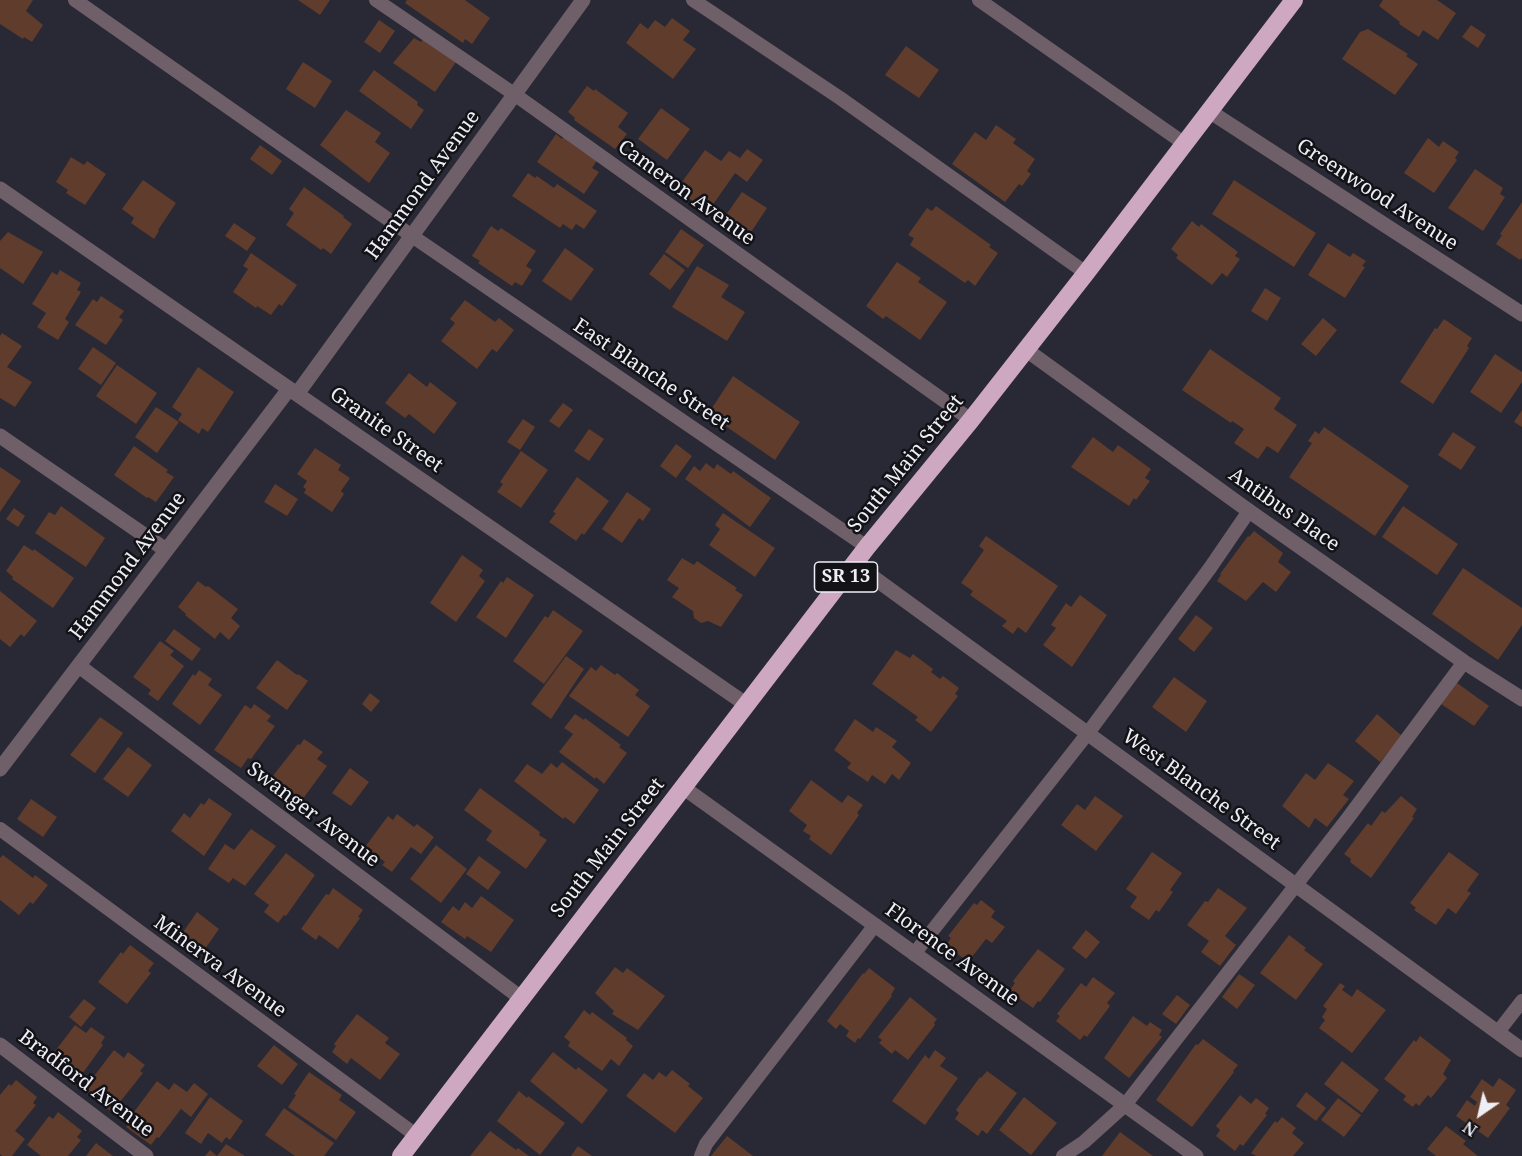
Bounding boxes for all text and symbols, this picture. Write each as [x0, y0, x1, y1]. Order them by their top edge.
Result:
street label: Hammond Avenue [361, 106, 485, 264]
street label: Greenwood Avenue [1292, 134, 1462, 256]
street label: Cameron Avenue [613, 135, 759, 251]
street label: East Blanche Street [569, 314, 733, 436]
street label: Granite Street [325, 382, 447, 478]
street label: South Main Street [843, 390, 969, 538]
street label: Antibus Place [1224, 463, 1344, 557]
street label: Hammond Avenue [65, 488, 191, 644]
road number: SR 13 [814, 562, 878, 592]
street label: West Blanche Street [1117, 725, 1285, 855]
street label: Swanger Avenue [242, 757, 384, 873]
street label: South Main Street [546, 773, 670, 923]
street label: Florence Avenue [880, 898, 1024, 1012]
street label: Minerva Avenue [149, 911, 291, 1023]
street label: Bradford Avenue [14, 1025, 158, 1143]
north arrow [1450, 1084, 1510, 1144]
text: N [1459, 1116, 1481, 1142]

